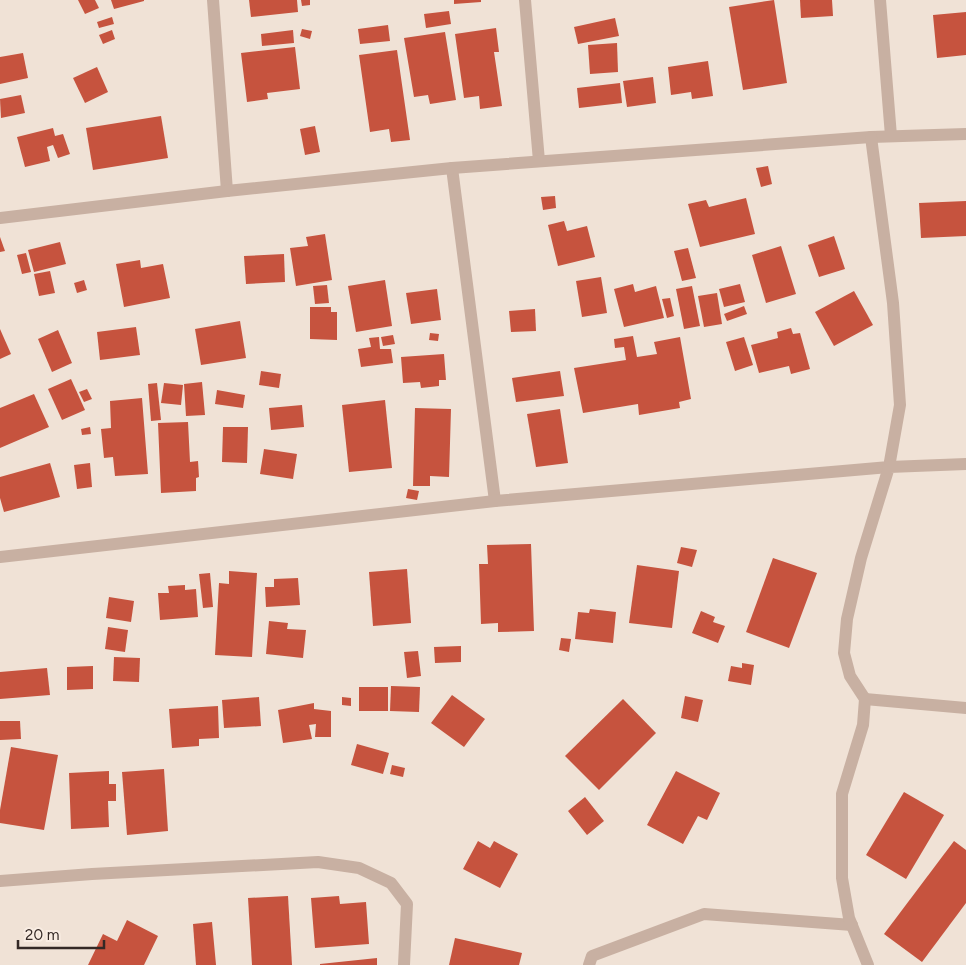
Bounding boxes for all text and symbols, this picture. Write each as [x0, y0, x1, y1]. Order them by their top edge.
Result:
scale bar [18, 918, 104, 950]
text: 20 m [25, 926, 59, 944]

